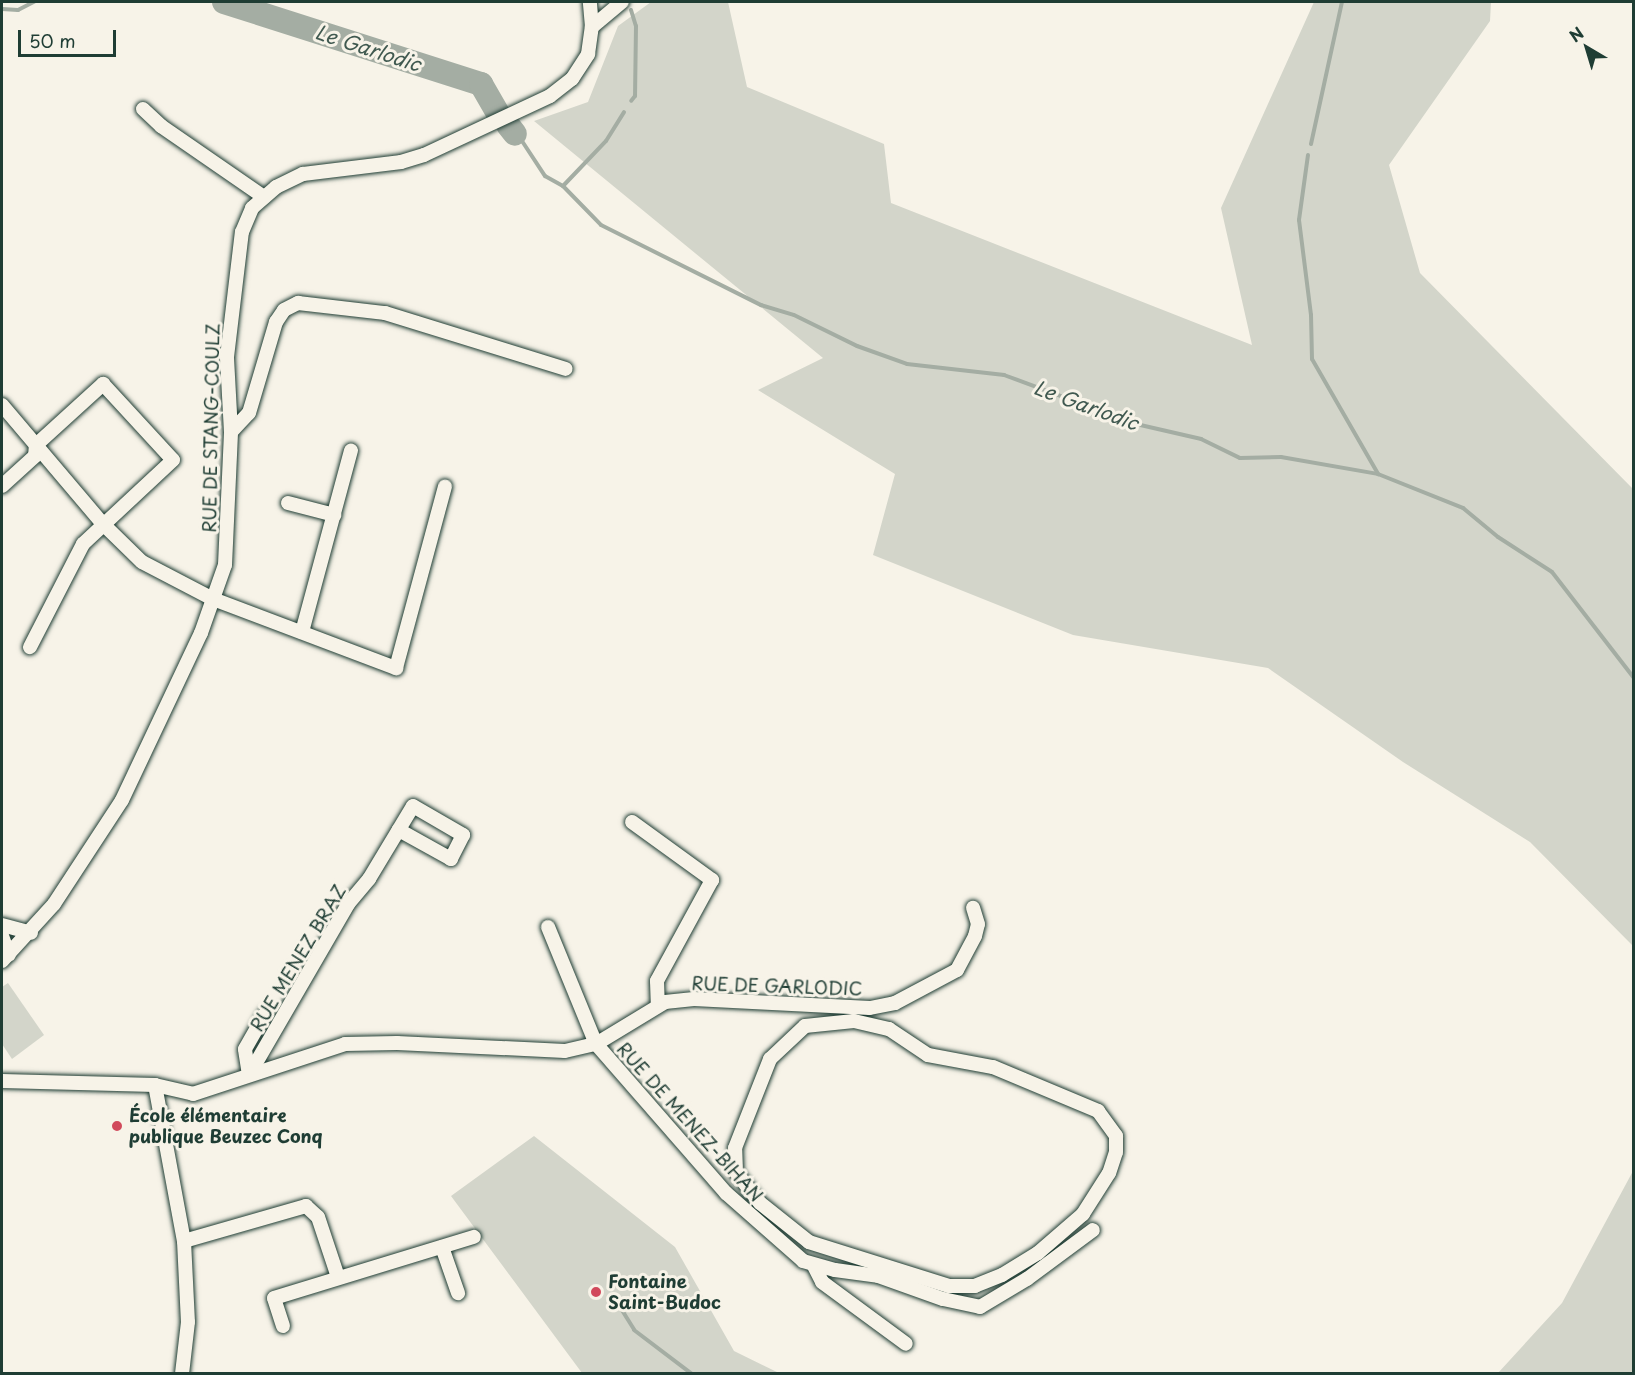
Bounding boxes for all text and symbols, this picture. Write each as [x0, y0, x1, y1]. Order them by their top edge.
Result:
scale bar [21, 18, 118, 56]
north arrow [1557, 18, 1617, 78]
water label: Le Garlodic [312, 20, 424, 76]
text: N [1564, 20, 1588, 47]
text: 50 m [29, 27, 76, 54]
street label: RUE DE STANG-COULZ [198, 322, 224, 534]
water label: Le Garlodic [1030, 375, 1142, 435]
street label: RUE MENEZ BRAZ [246, 881, 350, 1035]
street label: RUE DE GARLODIC [691, 972, 863, 1000]
street label: RUE DE MENEZ-BIHAN [612, 1037, 768, 1207]
place label: École élémentaire publique Beuzec Conq [129, 1105, 324, 1148]
marker: École élémentaire publique Beuzec Conq [110, 1119, 124, 1133]
place label: Fontaine Saint-Budoc [608, 1271, 721, 1314]
marker: Fontaine Saint-Budoc [589, 1285, 603, 1299]

